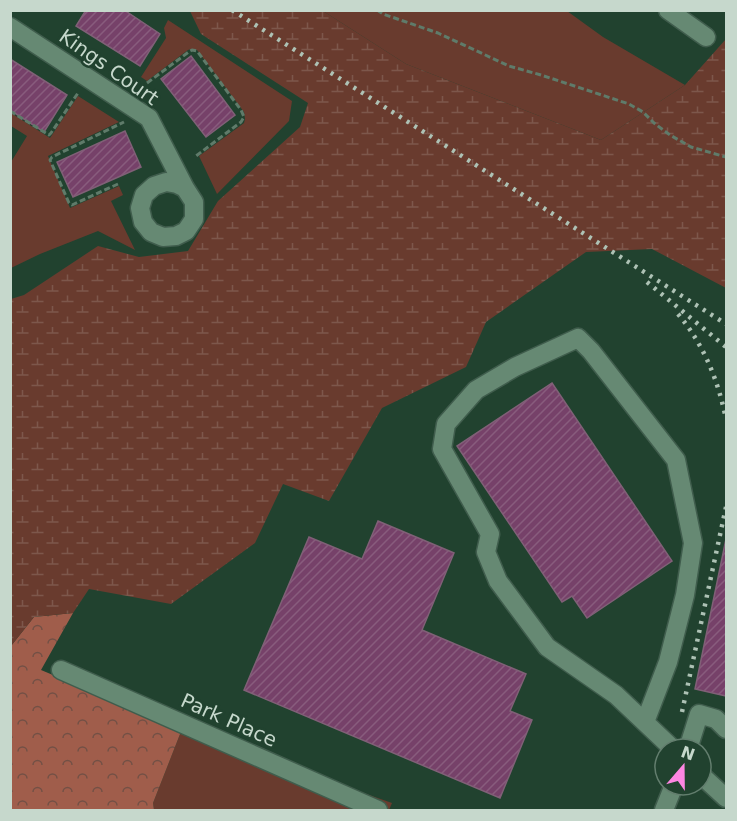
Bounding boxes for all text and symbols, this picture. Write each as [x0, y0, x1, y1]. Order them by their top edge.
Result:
street label: Kings Court [55, 24, 163, 110]
street label: Park Place [177, 688, 281, 752]
north arrow [653, 737, 713, 797]
text: N [678, 742, 698, 765]

